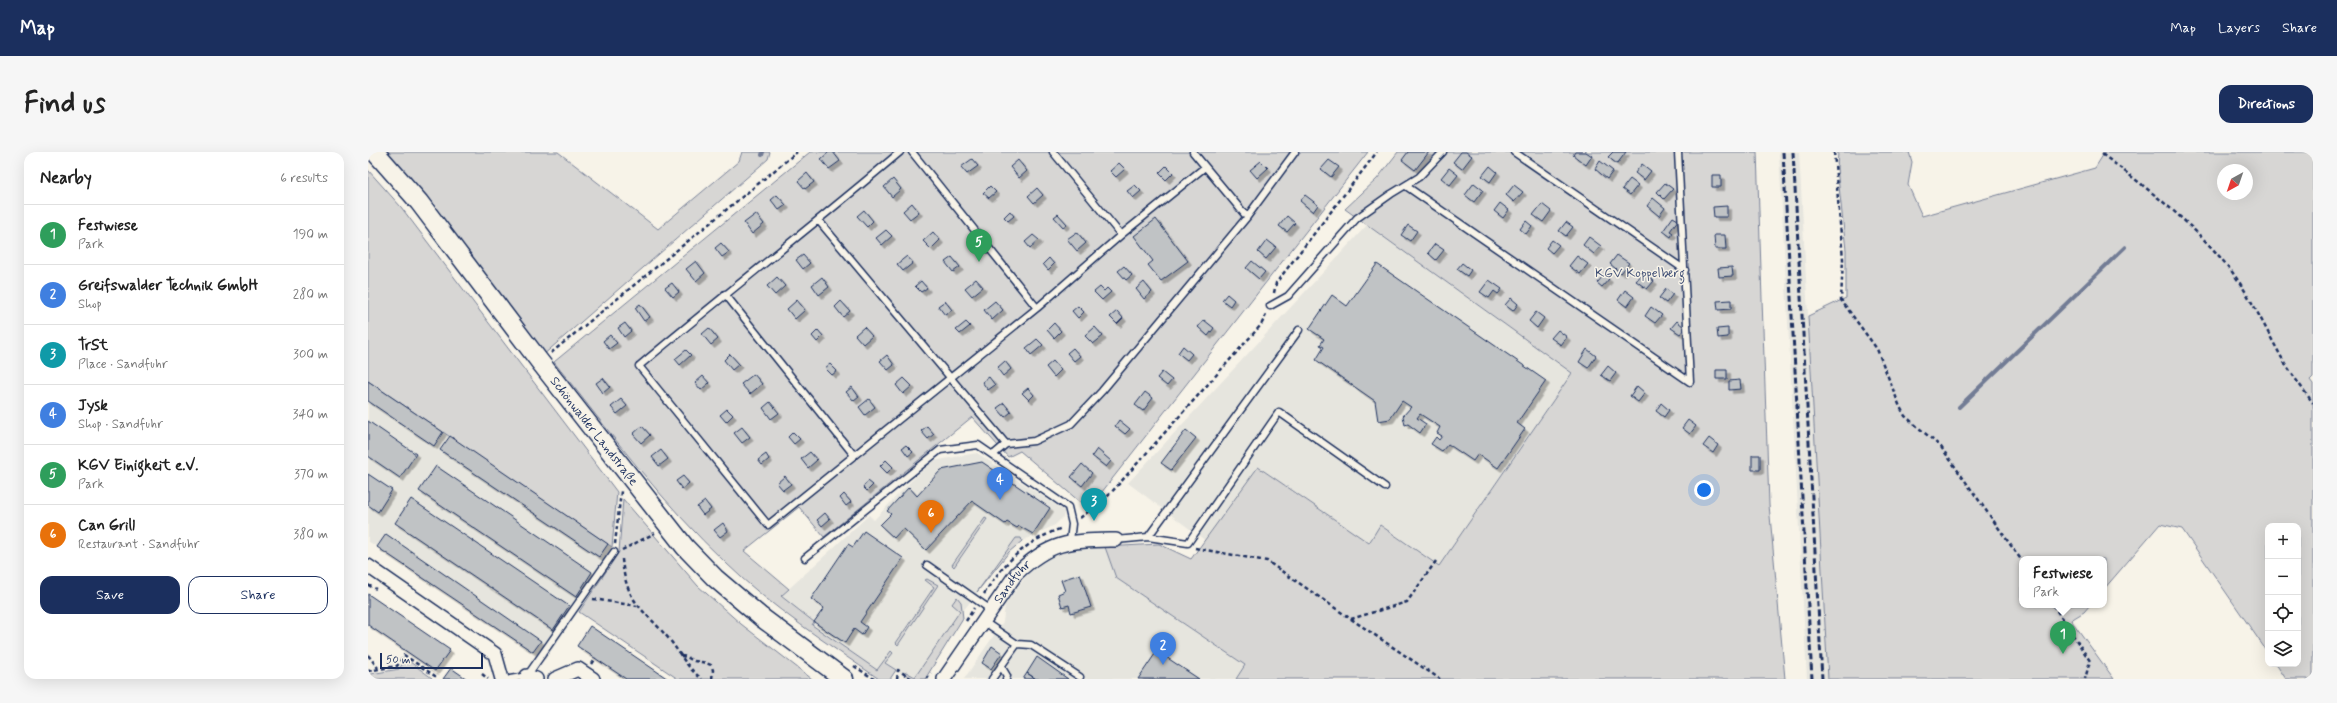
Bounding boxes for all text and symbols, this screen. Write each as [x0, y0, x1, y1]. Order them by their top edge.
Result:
text: Map [20, 16, 55, 41]
text: Map [2170, 19, 2196, 37]
text: Layers [2218, 19, 2260, 37]
text: Share [2282, 19, 2317, 37]
button: Directions [2219, 85, 2313, 123]
text: Find us [24, 86, 105, 123]
north arrow [2217, 164, 2253, 200]
text: Nearby [40, 167, 92, 189]
text: 6 results [280, 170, 328, 187]
text: Festwiese [78, 216, 138, 236]
text: 1 [50, 226, 56, 243]
text: 190 m [293, 226, 328, 243]
pin: 5 [966, 229, 992, 262]
text: Park [78, 236, 104, 253]
park label: KGV Koppelberg [1595, 265, 1685, 284]
text: Greifswalder Technik GmbH [78, 276, 258, 296]
text: 2 [50, 286, 56, 303]
text: 280 m [293, 286, 328, 303]
text: Shop [78, 296, 102, 313]
text: TrSt [78, 336, 108, 356]
text: 3 [50, 346, 56, 363]
text: 300 m [293, 346, 328, 363]
text: Place · Sandfuhr [78, 356, 168, 373]
street label: Schönwalder Landstraße [546, 373, 642, 489]
text: Jysk [78, 396, 108, 416]
text: 4 [49, 406, 57, 423]
text: 340 m [293, 406, 328, 423]
text: Shop · Sandfuhr [78, 416, 163, 433]
text: KGV Einigkeit e.V. [78, 456, 198, 476]
text: 5 [49, 466, 57, 483]
text: 370 m [294, 466, 328, 483]
pin: 4 [987, 467, 1013, 500]
text: Park [78, 476, 104, 493]
your location [1694, 480, 1714, 500]
pin: 3 [1081, 488, 1107, 521]
pin: 6 [918, 500, 944, 533]
text: Can Grill [78, 516, 135, 536]
map controls [2265, 523, 2301, 667]
button: + [2265, 523, 2301, 559]
text: 6 [50, 526, 56, 543]
text: 380 m [293, 526, 328, 543]
text: Restaurant · Sandfuhr [78, 536, 200, 553]
street label: Sandfuhr [990, 555, 1035, 607]
popup [2019, 556, 2107, 608]
button: − [2265, 559, 2301, 595]
text: Festwiese [2033, 564, 2093, 584]
button: Save [40, 576, 180, 614]
button: Share [188, 576, 328, 614]
text: Park [2033, 584, 2059, 601]
button: locate [2265, 595, 2301, 631]
pin: 1 [2050, 621, 2076, 654]
button: layers [2265, 631, 2301, 667]
pin: 2 [1150, 632, 1176, 665]
scale bar [380, 651, 483, 670]
text: 50 m [386, 653, 411, 667]

